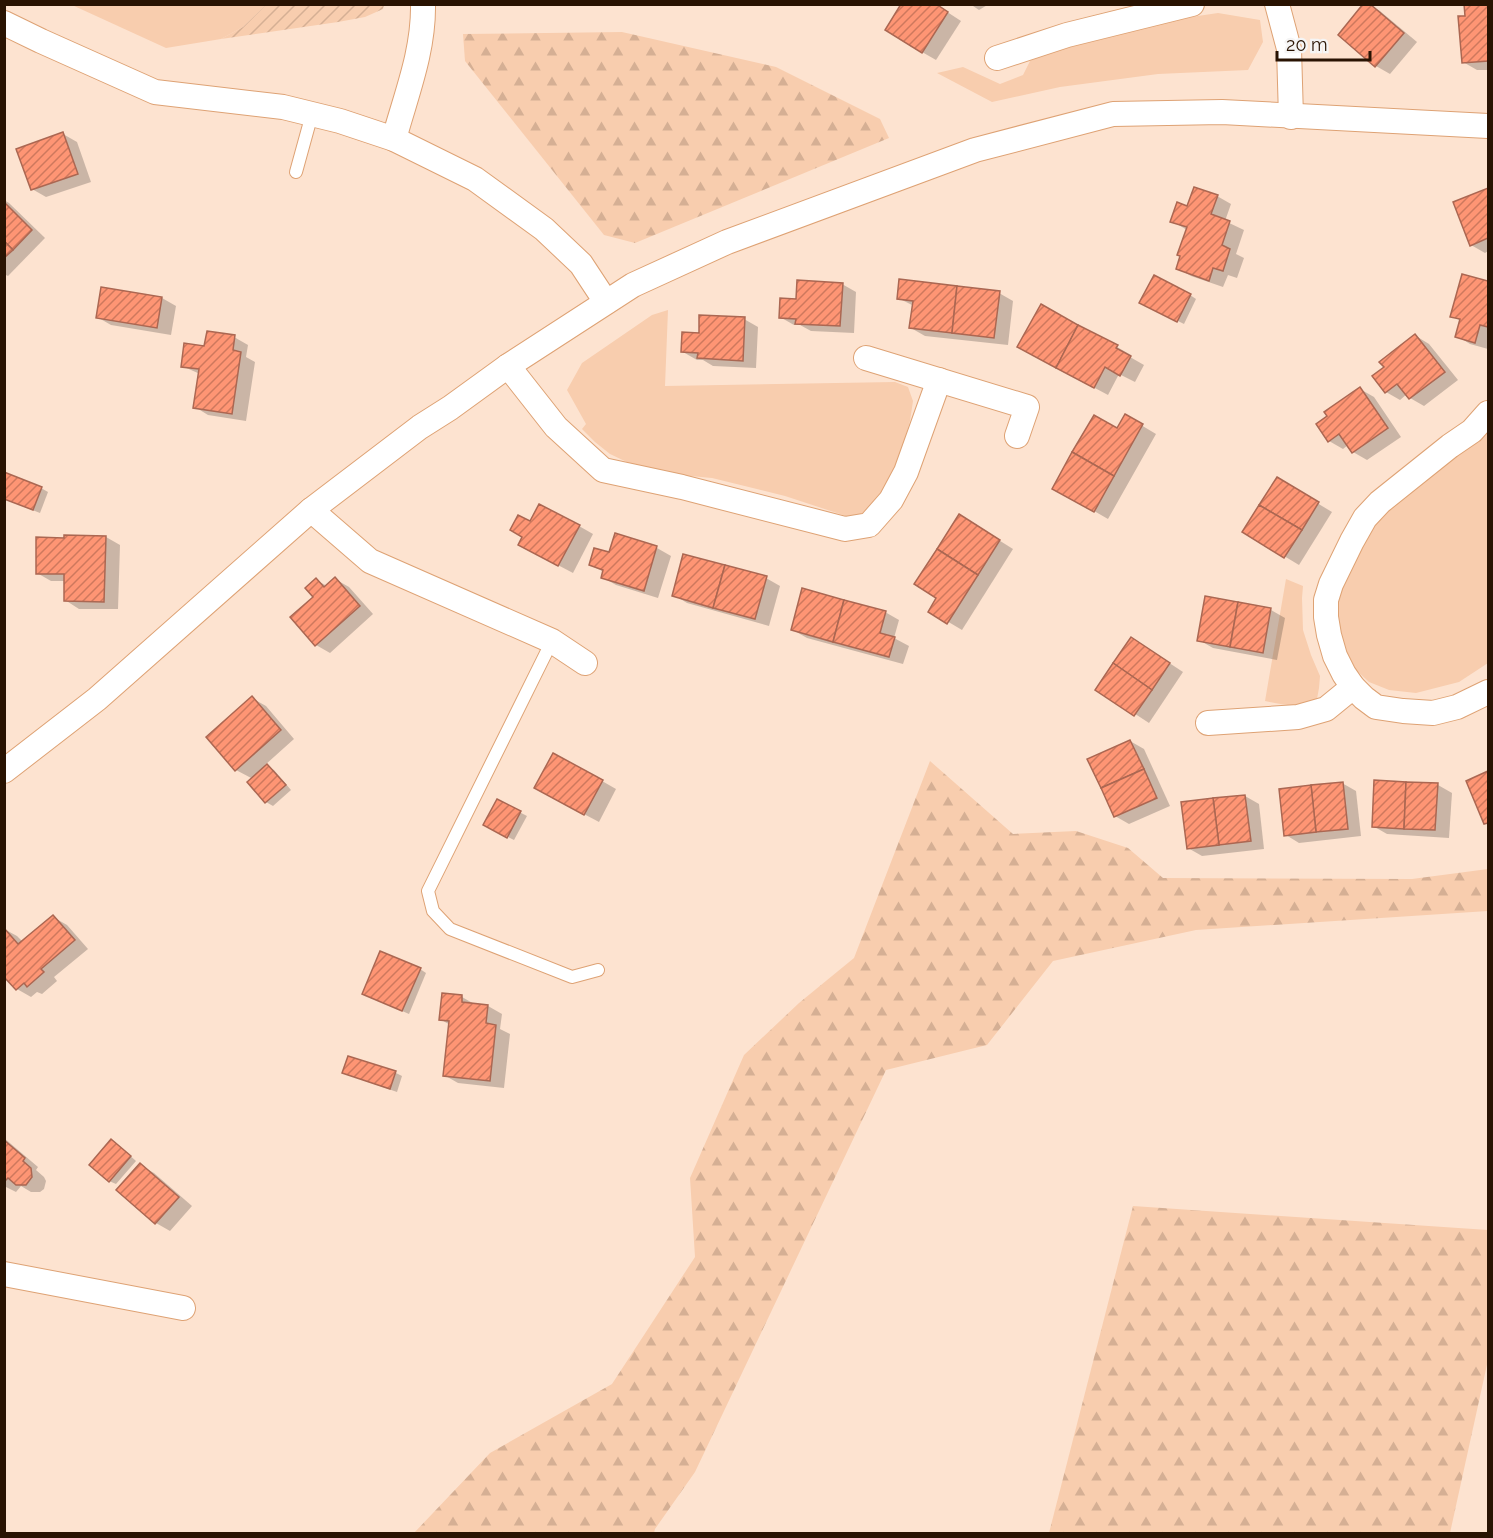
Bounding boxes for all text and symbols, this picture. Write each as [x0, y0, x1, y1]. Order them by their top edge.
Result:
scale bar [1277, 24, 1370, 62]
text: 20 m [1286, 34, 1328, 55]

